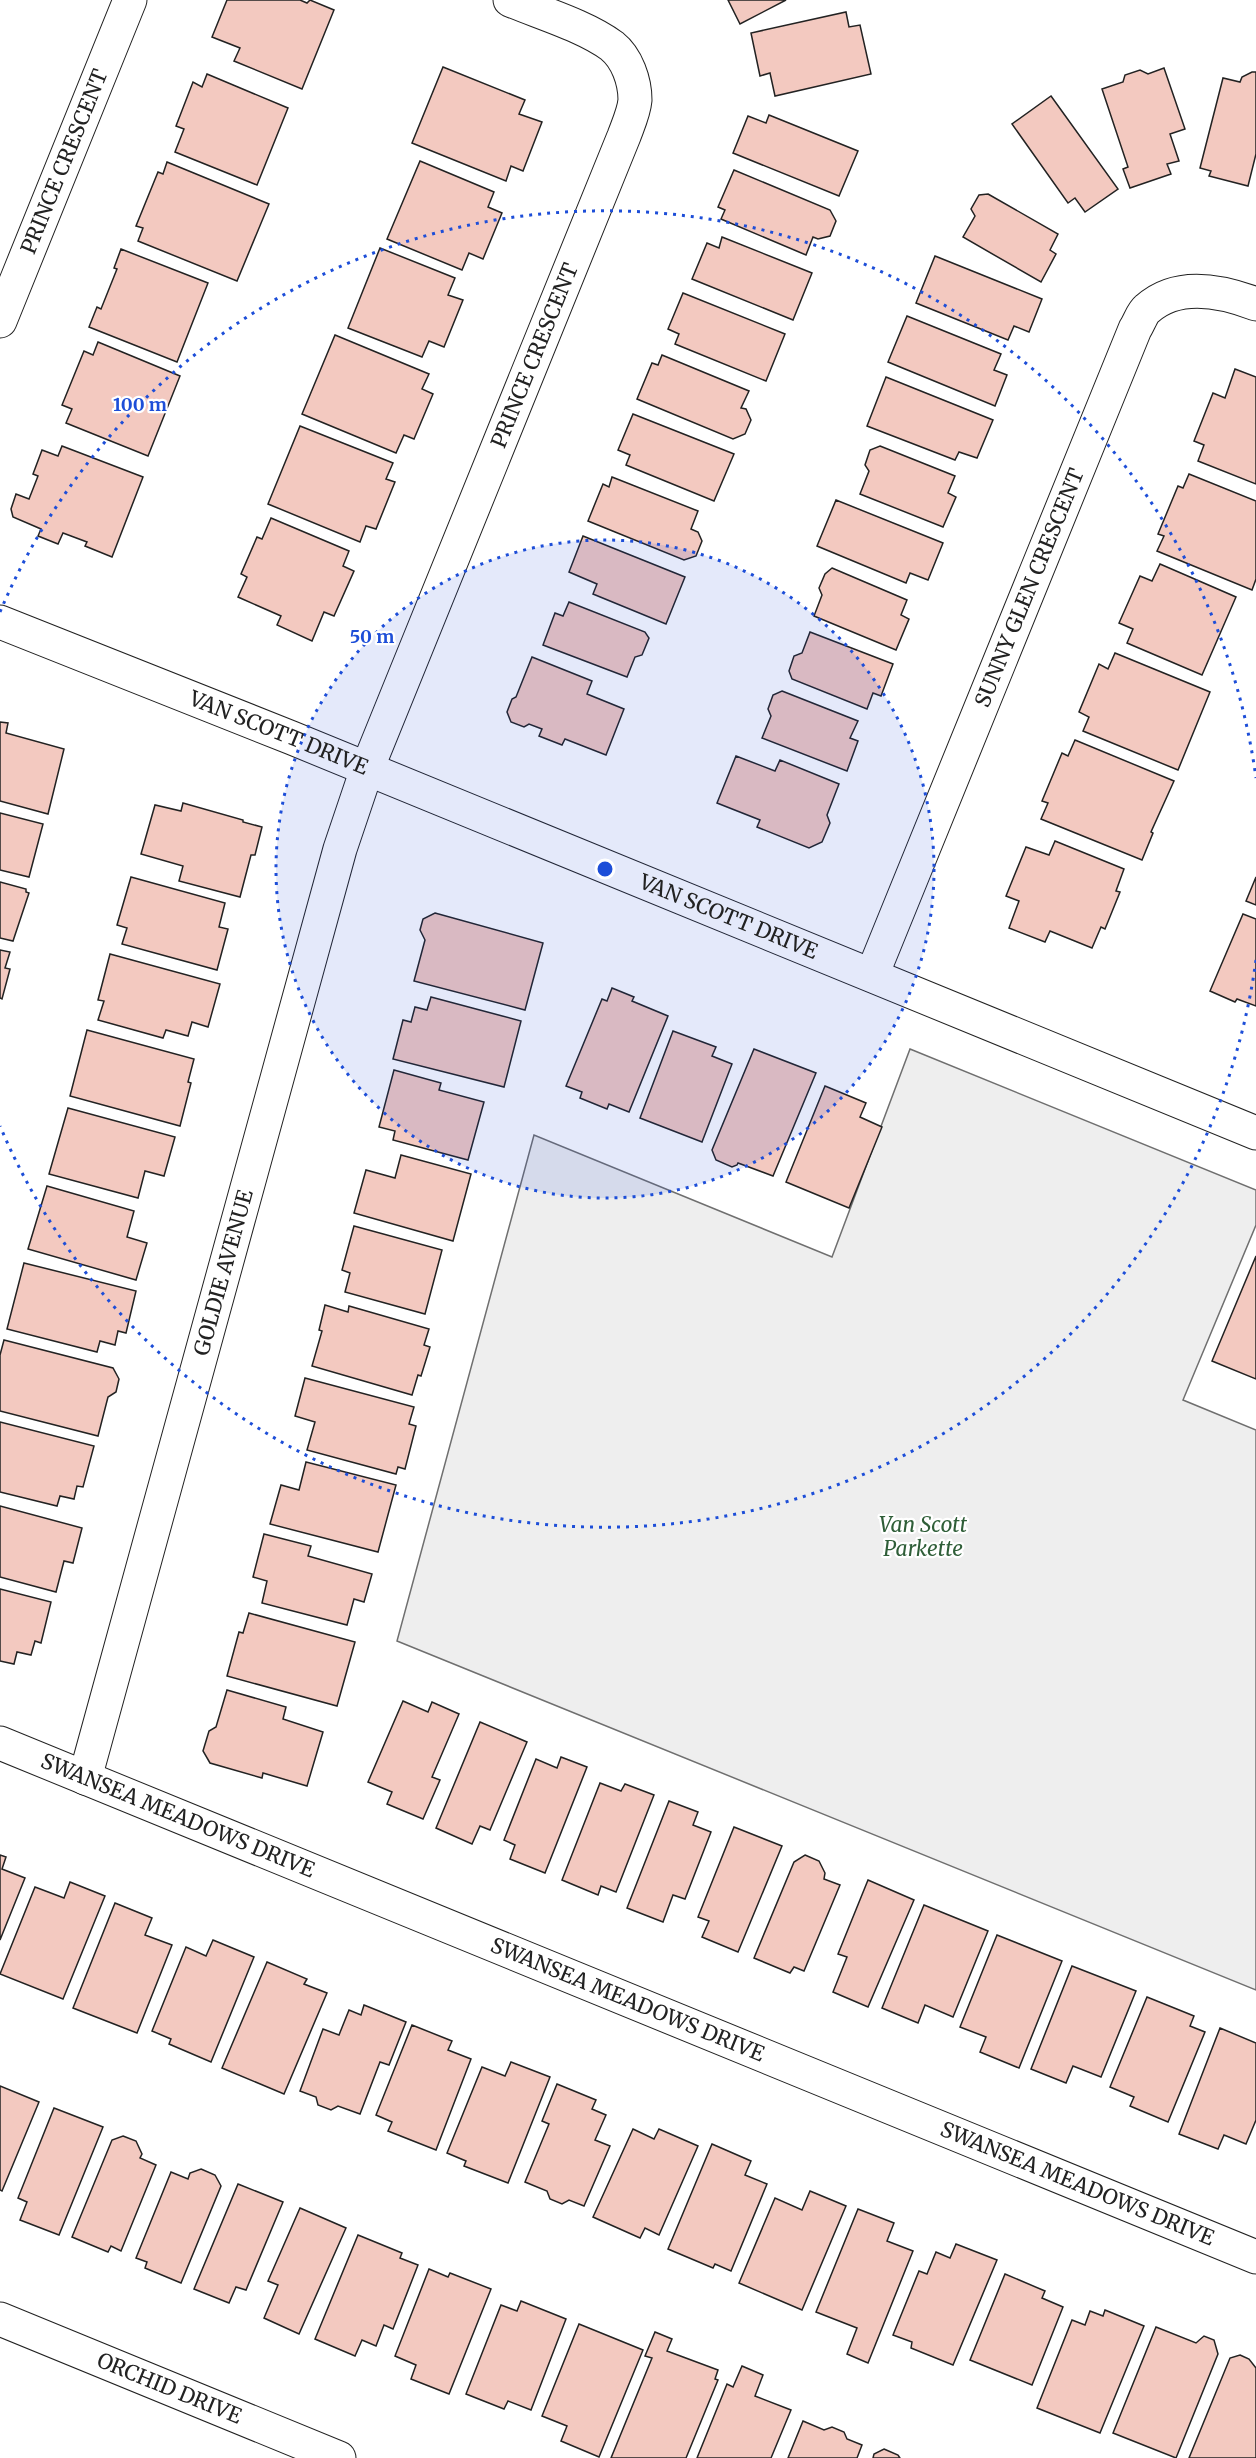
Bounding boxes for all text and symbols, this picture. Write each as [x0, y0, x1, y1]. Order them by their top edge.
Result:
street label: PRINCE CRESCENT [15, 65, 114, 258]
street label: PRINCE CRESCENT [485, 259, 584, 452]
text: 100 m [113, 393, 167, 416]
street label: SUNNY GLEN CRESCENT [968, 464, 1090, 711]
text: 50 m [350, 625, 394, 648]
street label: VAN SCOTT DRIVE [185, 684, 373, 781]
centre of rings [595, 859, 615, 879]
street label: VAN SCOTT DRIVE [635, 867, 823, 965]
street label: GOLDIE AVENUE [188, 1186, 259, 1359]
park label: Van Scott Parkette [879, 1511, 968, 1562]
street label: SWANSEA MEADOWS DRIVE [37, 1747, 319, 1884]
street label: SWANSEA MEADOWS DRIVE [487, 1931, 769, 2068]
street label: SWANSEA MEADOWS DRIVE [937, 2115, 1219, 2252]
street label: ORCHID DRIVE [93, 2346, 246, 2430]

